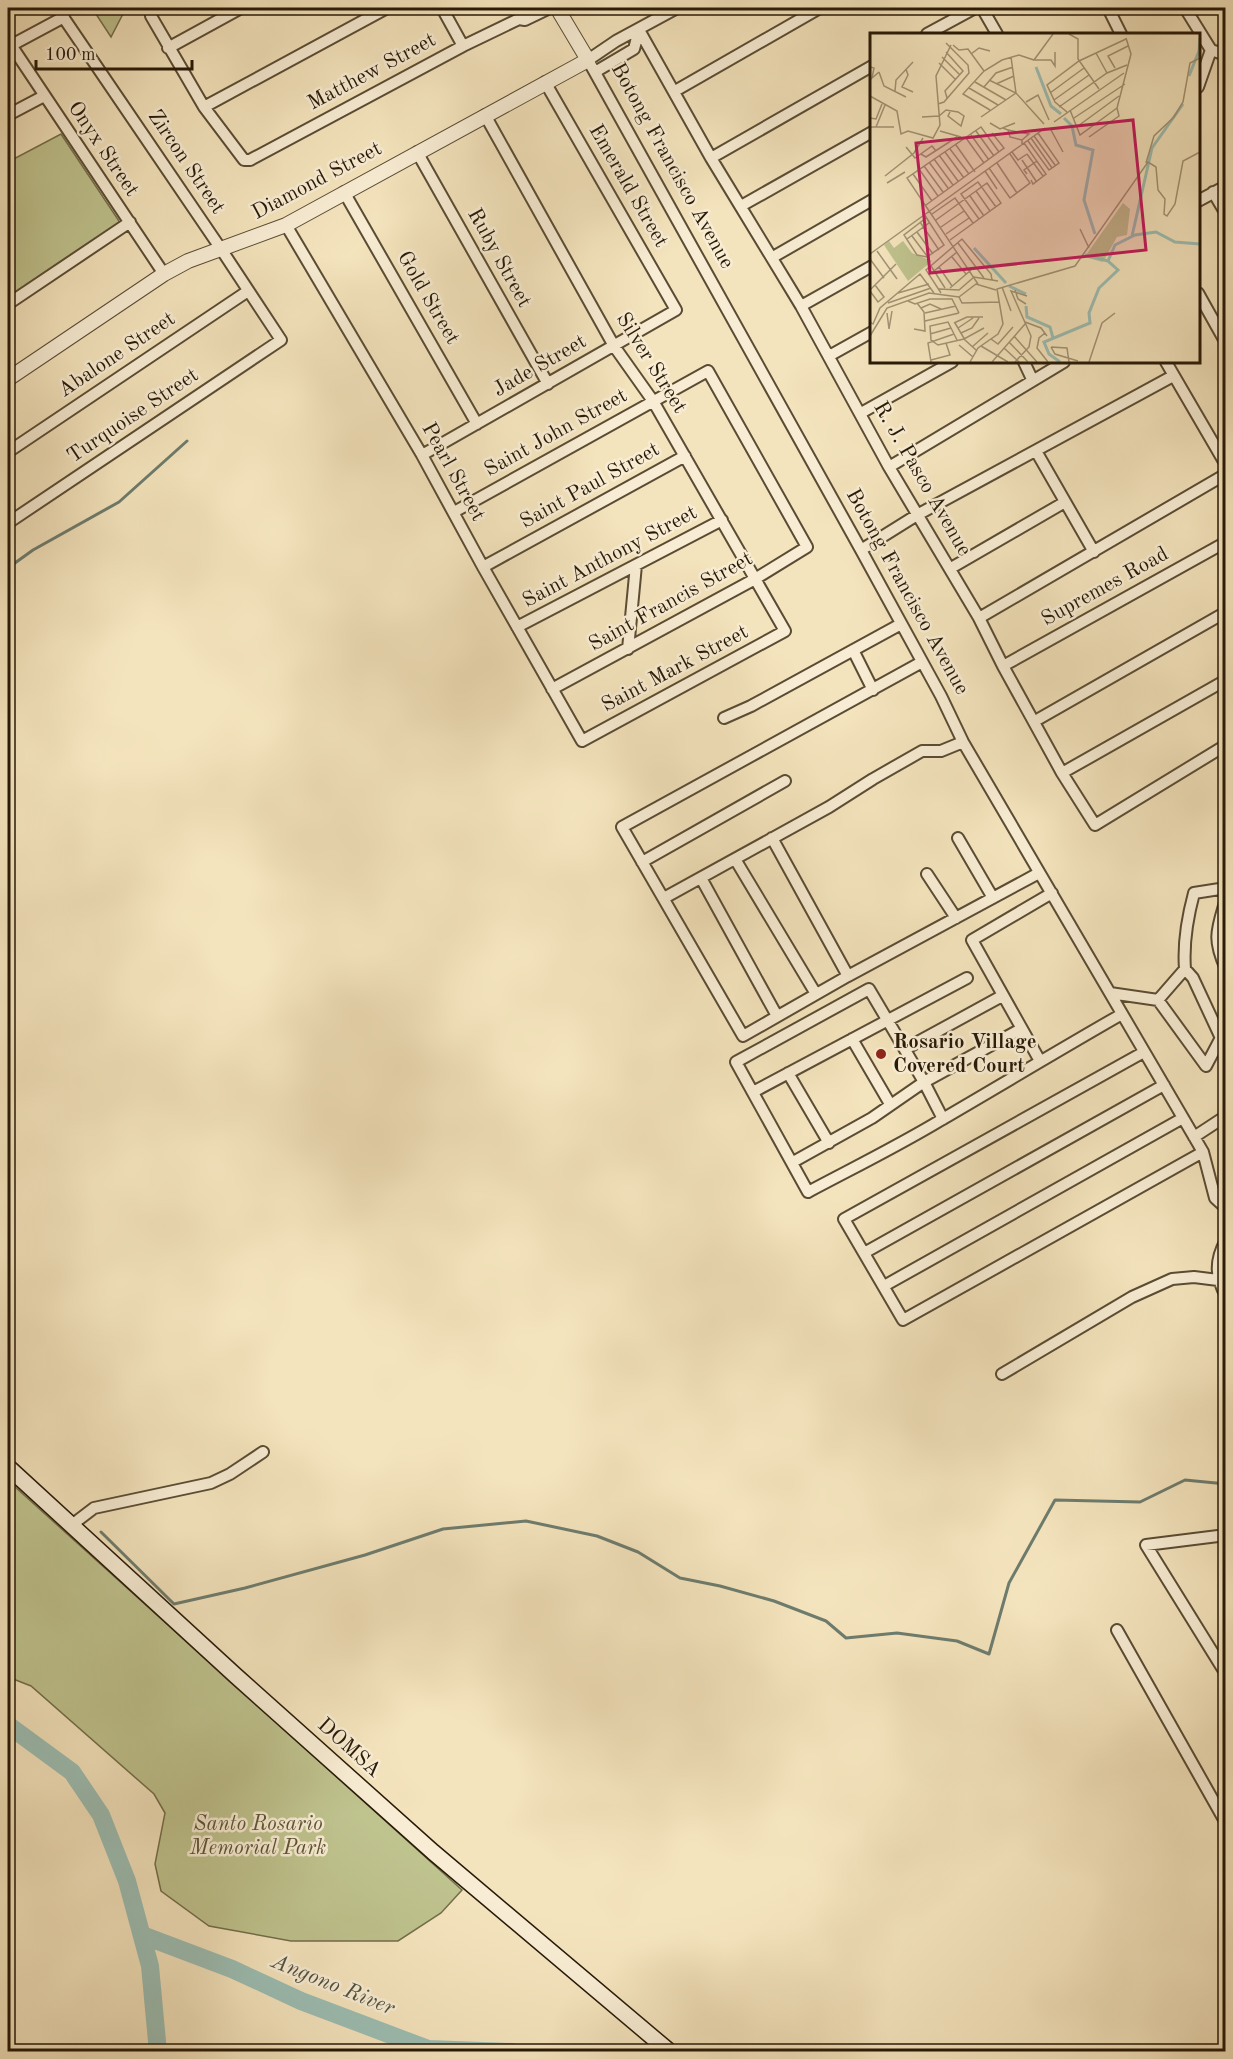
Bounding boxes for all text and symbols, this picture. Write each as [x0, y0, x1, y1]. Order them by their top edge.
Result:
street label: Matthew Street [305, 29, 439, 115]
scale bar [36, 33, 192, 71]
inset map [870, 33, 1200, 363]
text: 100 m [45, 46, 96, 64]
street label: Botong Francisco Avenue [607, 60, 737, 272]
street label: Onyx Street [64, 98, 142, 200]
street label: Zircon Street [144, 106, 228, 218]
street label: Emerald Street [584, 121, 672, 251]
street label: Diamond Street [249, 138, 385, 224]
street label: Ruby Street [463, 205, 535, 311]
street label: Gold Street [393, 248, 463, 348]
street label: Abalone Street [55, 308, 179, 402]
street label: Silver Street [612, 309, 690, 417]
street label: Jade Street [490, 331, 590, 401]
street label: Turquoise Street [64, 365, 202, 467]
street label: Saint John Street [481, 385, 631, 481]
street label: R. J. Pasco Avenue [869, 398, 975, 560]
street label: Pearl Street [417, 419, 489, 525]
street label: Saint Paul Street [517, 439, 663, 533]
street label: Botong Francisco Avenue [842, 486, 972, 698]
street label: Saint Anthony Street [519, 502, 701, 612]
street label: Supremes Road [1038, 543, 1172, 630]
street label: Saint Francis Street [586, 548, 756, 656]
street label: Saint Mark Street [598, 622, 752, 716]
place label: Rosario Village Covered Court [893, 1032, 1037, 1077]
marker: Rosario Village Covered Court [874, 1047, 888, 1061]
street label: DOMSA [313, 1714, 385, 1782]
park label: Santo Rosario Memorial Park [189, 1814, 326, 1859]
water label: Angono River [268, 1950, 398, 2020]

